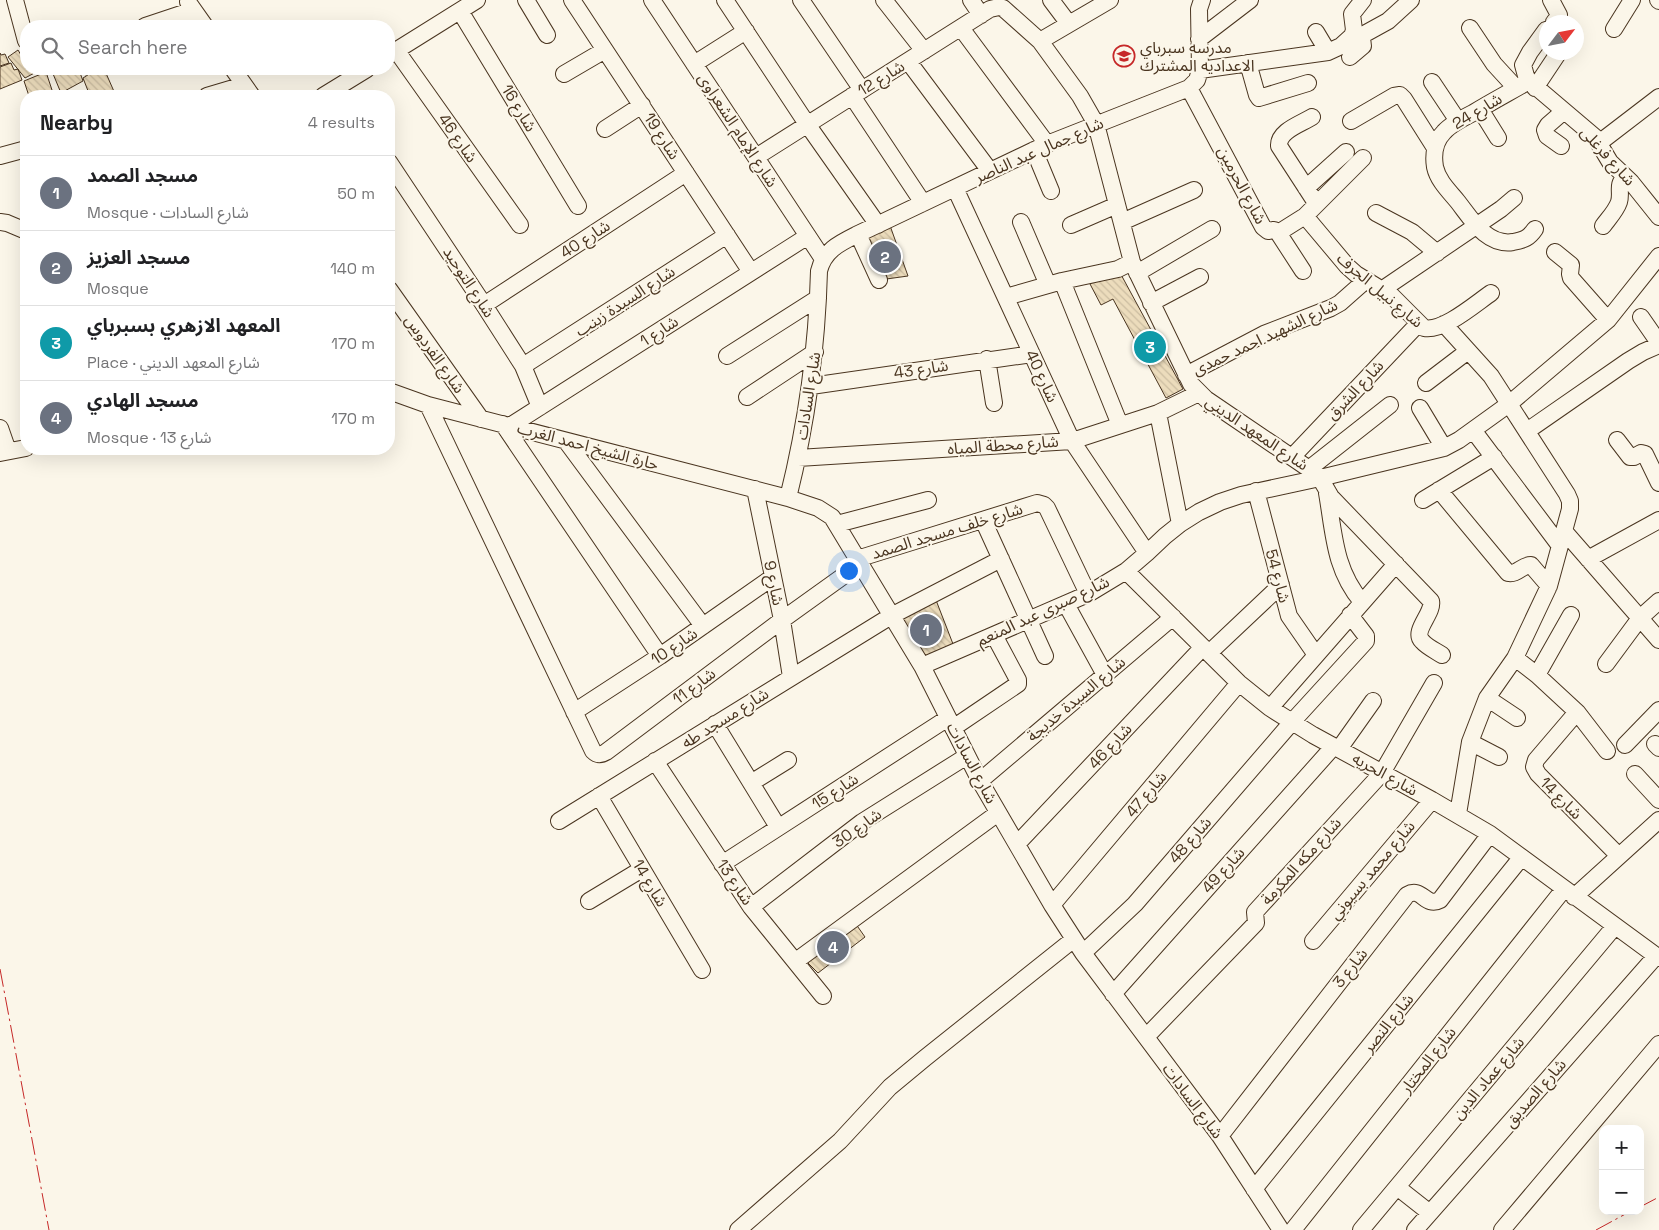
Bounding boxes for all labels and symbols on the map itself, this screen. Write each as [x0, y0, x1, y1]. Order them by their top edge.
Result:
north arrow [1539, 15, 1584, 60]
place label: مدرسه سبرباي الاعداديه المشترك [1140, 37, 1255, 76]
school or university icon: مدرسه سبرباي الاعداديه المشترك [1112, 44, 1136, 68]
street label: شارع 12 [854, 55, 910, 102]
street label: شارع الإمام الشعراوى [691, 69, 783, 192]
street label: شارع 16 [495, 80, 541, 137]
street label: شارع 24 [1448, 88, 1507, 136]
street label: شارع 46 [432, 109, 482, 168]
street label: شارع 19 [637, 109, 685, 165]
street label: شارع جمال عبد الناصر [970, 112, 1108, 190]
street label: شارع فرغلى [1574, 122, 1640, 191]
street label: شارع الحرمين [1211, 142, 1271, 228]
street label: شارع 40 [556, 215, 615, 265]
pin: 2 [869, 238, 901, 276]
street label: شارع التوحيد [437, 242, 500, 323]
street label: شارع نبيل الجرف [1331, 248, 1428, 334]
street label: شارع السيدة زينب [571, 261, 680, 343]
street label: شارع الشهيد احمد حمدى [1189, 294, 1342, 382]
street label: شارع الفردوس [399, 311, 470, 399]
street label: شارع 1 [636, 311, 683, 353]
pin: 3 [1134, 328, 1166, 366]
street label: شارع 40 [1019, 346, 1063, 406]
street label: شارع السادات [791, 350, 827, 442]
street label: شارع 43 [892, 355, 950, 385]
street label: شارع الشرق [1322, 355, 1390, 426]
street label: شارع المعهد الديني [1200, 391, 1313, 477]
street label: حارة الشيخ احمد الغرب [514, 417, 661, 477]
street label: شارع محطة المياه [947, 431, 1059, 461]
street label: شارع خلف مسجد الصمد [869, 498, 1026, 566]
street label: شارع 54 [1259, 547, 1295, 606]
your location [836, 558, 862, 584]
street label: شارع 9 [757, 559, 789, 608]
street label: شارع صبرى عبد المنعم [973, 571, 1114, 653]
pin: 1 [910, 611, 942, 649]
street label: شارع 10 [646, 623, 703, 671]
street label: شارع السيدة خديجة [1022, 652, 1131, 748]
street label: شارع 11 [668, 663, 721, 711]
street label: شارع مسجد طه [678, 683, 773, 755]
street label: شارع السادات [940, 719, 1002, 808]
street label: شارع 46 [1084, 719, 1138, 775]
street label: شارع الحريه [1348, 747, 1422, 802]
street label: شارع 47 [1121, 767, 1173, 823]
street label: شارع 15 [808, 768, 863, 816]
street label: شارع 14 [1534, 772, 1587, 825]
street label: شارع 30 [828, 804, 887, 854]
street label: شارع 48 [1164, 812, 1218, 869]
street label: شارع مكه المكرمة [1256, 813, 1347, 911]
street label: شارع محمد بسيوني [1324, 816, 1421, 925]
street label: شارع 49 [1197, 843, 1251, 899]
street label: شارع 14 [626, 855, 672, 912]
street label: شارع 13 [710, 855, 758, 910]
pin: 4 [817, 928, 849, 966]
street label: شارع 3 [1328, 944, 1374, 993]
street label: شارع النصر [1357, 989, 1420, 1059]
street label: شارع المختار [1395, 1022, 1462, 1100]
street label: شارع عماد الدين [1447, 1032, 1530, 1125]
street label: شارع الصديق [1499, 1054, 1572, 1133]
street label: شارع السادات [1156, 1059, 1228, 1144]

